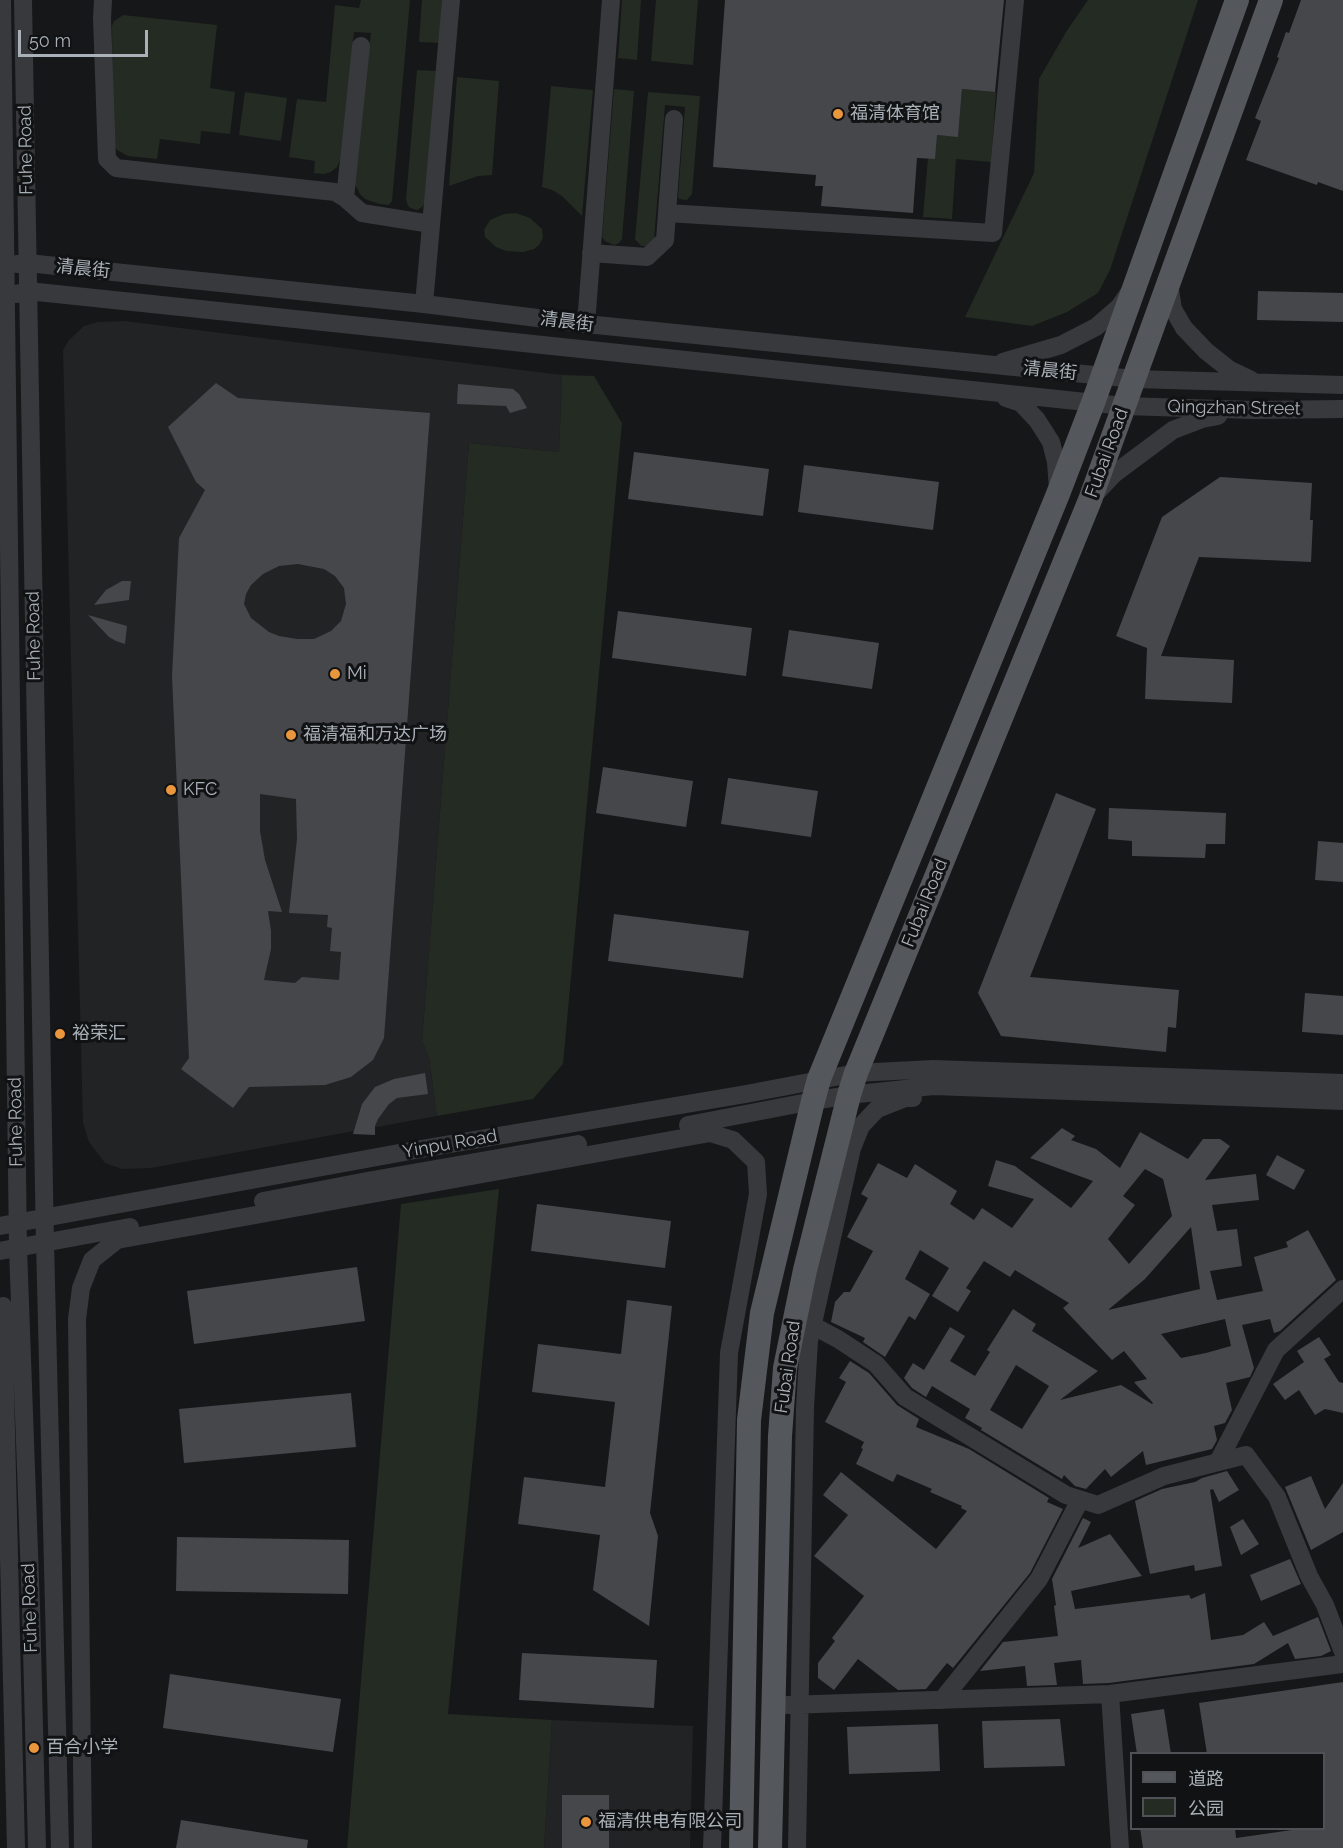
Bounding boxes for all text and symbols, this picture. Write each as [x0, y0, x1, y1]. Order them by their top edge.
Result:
scale bar [21, 18, 152, 56]
text: 50 m [29, 30, 71, 51]
place label: 福清体育馆 [850, 103, 940, 125]
street label: Fuhe Road [14, 105, 38, 195]
marker: 福清体育馆 [831, 107, 845, 121]
street label: 清晨街 [55, 255, 111, 283]
street label: 清晨街 [539, 308, 595, 336]
street label: 清晨街 [1022, 357, 1078, 385]
street label: Qingzhan Street [1167, 396, 1301, 420]
street label: Fubai Road [1081, 405, 1133, 501]
street label: Fuhe Road [22, 591, 46, 681]
place label: Mi [347, 663, 367, 685]
marker: Mi [328, 667, 342, 681]
place label: 福清福和万达广场 [303, 724, 447, 746]
marker: 福清福和万达广场 [284, 728, 298, 742]
place label: KFC [183, 779, 217, 801]
marker: KFC [164, 783, 178, 797]
street label: Fubai Road [898, 856, 952, 950]
place label: 裕荣汇 [72, 1023, 126, 1045]
marker: 裕荣汇 [53, 1027, 67, 1041]
street label: Fuhe Road [4, 1077, 28, 1167]
street label: Yinpu Road [401, 1125, 499, 1163]
street label: Fubai Road [771, 1319, 805, 1415]
street label: Fuhe Road [18, 1563, 42, 1653]
place label: 百合小学 [46, 1737, 118, 1759]
marker: 百合小学 [27, 1741, 41, 1755]
legend [1130, 1752, 1325, 1830]
text: 道路 [1188, 1768, 1224, 1789]
text: 公园 [1188, 1798, 1224, 1819]
place label: 福清供电有限公司 [598, 1811, 742, 1833]
marker: 福清供电有限公司 [579, 1815, 593, 1829]

